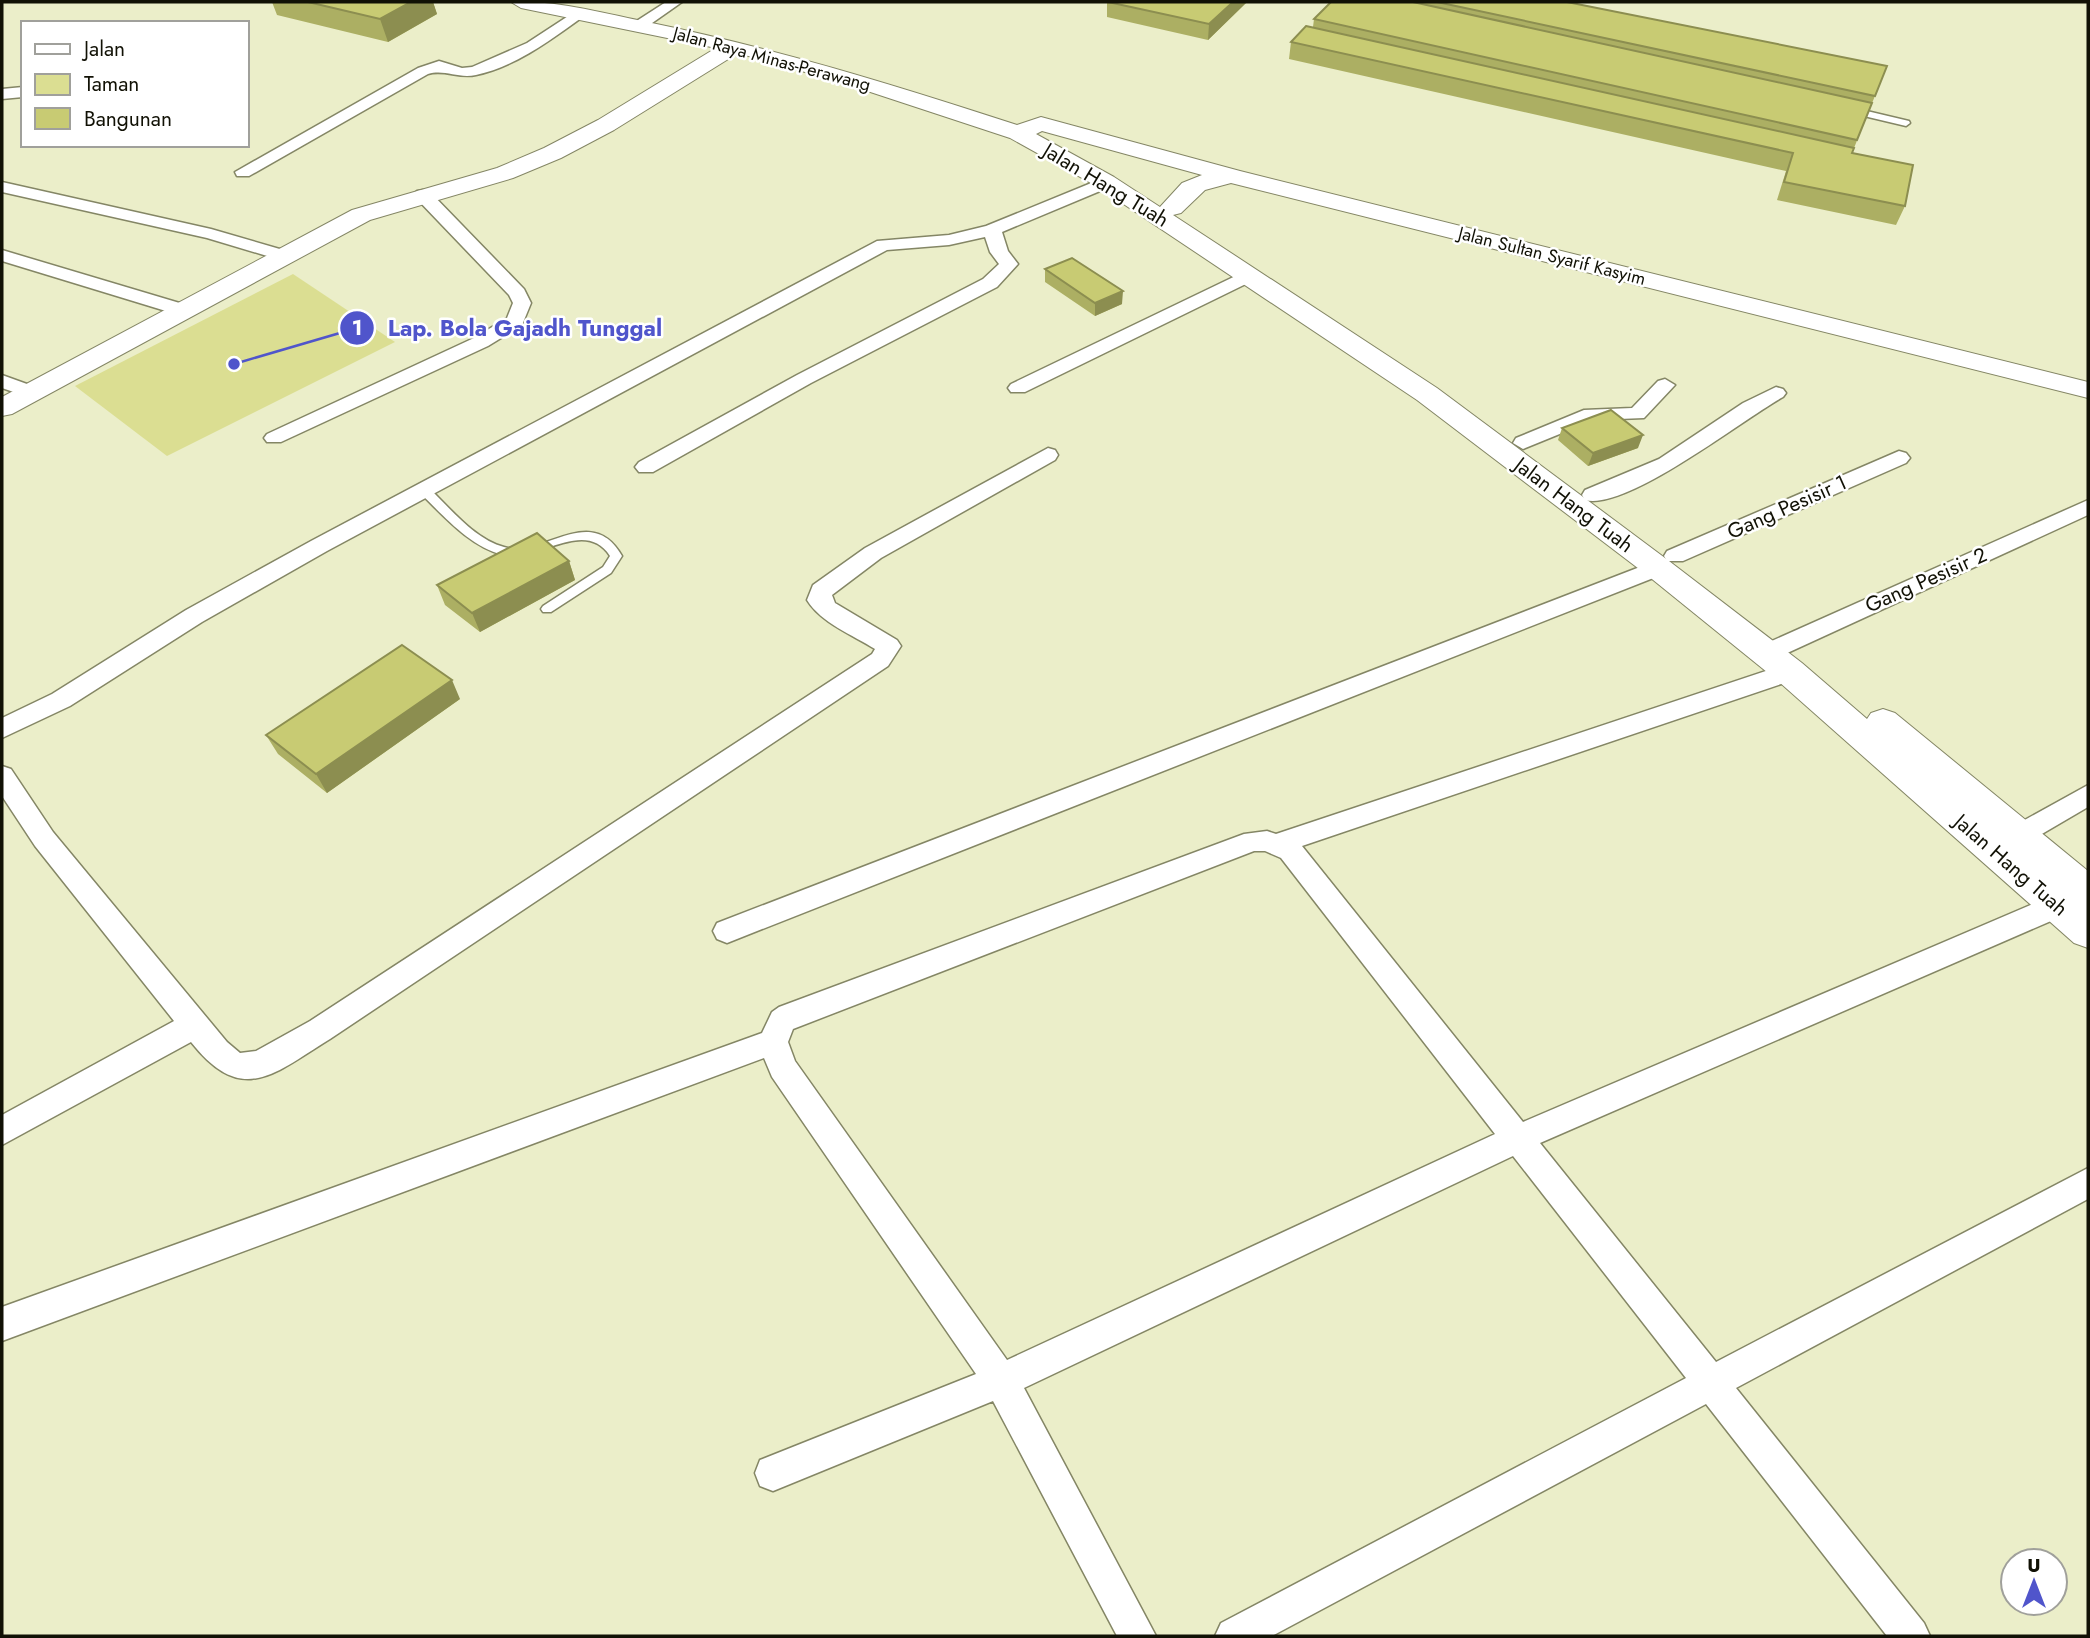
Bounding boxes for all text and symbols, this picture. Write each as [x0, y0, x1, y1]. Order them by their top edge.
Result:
street label: Jalan Raya Minas-Perawang [668, 20, 874, 98]
legend [21, 21, 248, 147]
text: Jalan [81, 34, 125, 64]
text: Taman [84, 69, 139, 99]
text: Bangunan [84, 104, 172, 134]
street label: Jalan Hang Tuah [1035, 134, 1175, 234]
street label: Jalan Sultan Syarif Kasyim [1454, 220, 1648, 292]
callout: Lap. Bola Gajadh Tunggal [339, 306, 677, 350]
text: Lap. Bola Gajadh Tunggal [388, 311, 662, 345]
text: 1 [352, 313, 362, 343]
street label: Jalan Hang Tuah [1506, 448, 1640, 560]
street label: Gang Pesisir 1 [1722, 467, 1852, 547]
street label: Gang Pesisir 2 [1860, 540, 1992, 620]
street label: Jalan Hang Tuah [1945, 805, 2074, 923]
north arrow [1999, 1547, 2069, 1617]
text: U [2027, 1552, 2041, 1579]

